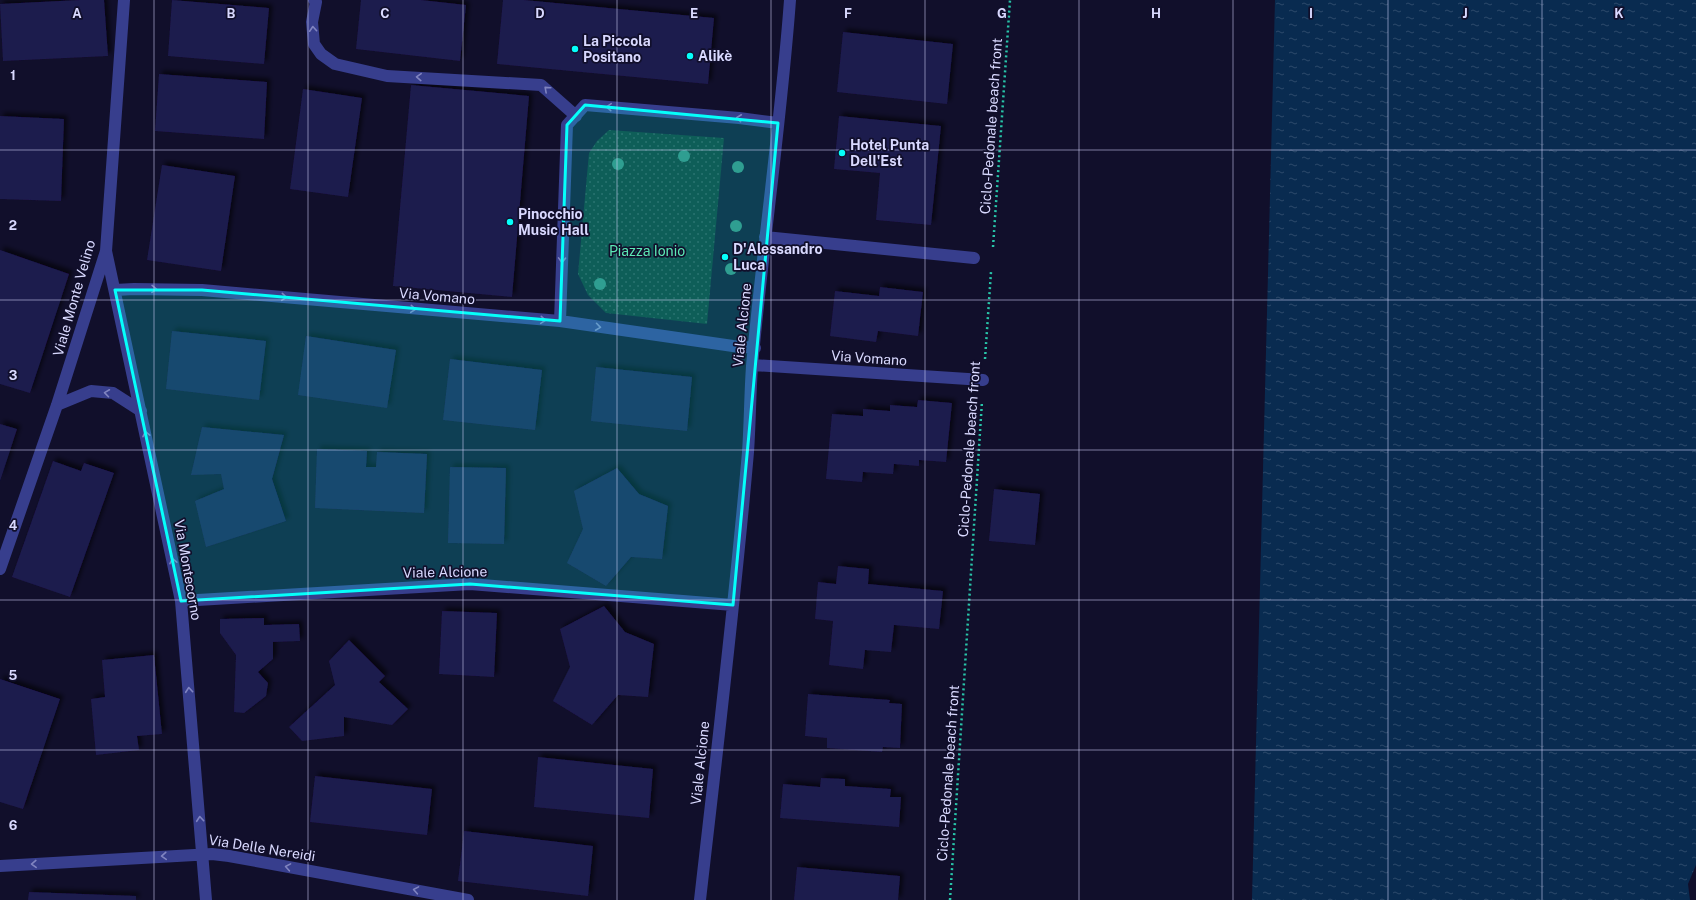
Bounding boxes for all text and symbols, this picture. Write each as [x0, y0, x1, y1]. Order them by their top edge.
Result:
text: A [72, 6, 82, 21]
text: B [227, 6, 236, 21]
text: C [380, 6, 390, 21]
text: D [535, 6, 545, 21]
text: E [690, 6, 698, 21]
text: F [844, 6, 852, 21]
text: G [997, 6, 1007, 21]
text: H [1151, 6, 1161, 21]
text: I [1309, 6, 1313, 21]
text: J [1462, 6, 1468, 21]
text: K [1614, 6, 1624, 21]
one-way arrow [308, 26, 317, 32]
place label: La Piccola Positano [583, 33, 651, 65]
street label: Ciclo-Pedonale beach front [977, 37, 1005, 215]
marker: La Piccola Positano [570, 44, 580, 54]
place label: Alikè [698, 48, 732, 64]
marker: Alikè [685, 51, 695, 61]
text: 1 [10, 68, 16, 83]
one-way arrow [416, 73, 422, 82]
one-way arrow [544, 87, 551, 94]
one-way arrow [606, 103, 612, 112]
one-way arrow [736, 113, 742, 122]
place label: Hotel Punta Dell'Est [850, 137, 929, 169]
marker: Hotel Punta Dell'Est [837, 148, 847, 158]
place label: Pinocchio Music Hall [518, 206, 589, 238]
marker: Pinocchio Music Hall [505, 217, 515, 227]
text: 2 [9, 218, 17, 233]
street label: Viale Monte Velino [50, 238, 98, 358]
place label: D'Alessandro Luca [733, 241, 823, 273]
park label: Piazza Ionio [609, 243, 685, 259]
marker: D'Alessandro Luca [720, 252, 730, 262]
one-way arrow [558, 257, 566, 263]
street label: Viale Alcione [730, 282, 754, 368]
one-way arrow [151, 285, 157, 293]
street label: Via Vomano [398, 285, 476, 307]
one-way arrow [281, 293, 287, 302]
one-way arrow [410, 304, 416, 313]
one-way arrow [540, 315, 546, 324]
one-way arrow [595, 322, 601, 331]
street label: Via Vomano [830, 347, 908, 369]
street label: Ciclo-Pedonale beach front [955, 360, 983, 538]
text: 3 [9, 368, 18, 383]
one-way arrow [104, 389, 110, 398]
one-way arrow [142, 431, 150, 437]
text: 4 [9, 518, 18, 533]
street label: Via Montecorno [171, 518, 205, 622]
one-way arrow [169, 558, 177, 564]
street label: Viale Alcione [403, 563, 487, 581]
text: 5 [9, 668, 18, 683]
street label: Ciclo-Pedonale beach front [934, 684, 962, 862]
one-way arrow [184, 687, 193, 693]
street label: Viale Alcione [688, 720, 712, 806]
one-way arrow [195, 816, 204, 822]
text: 6 [9, 818, 18, 833]
street label: Via Delle Nereidi [207, 832, 317, 864]
one-way arrow [161, 852, 167, 861]
one-way arrow [31, 860, 37, 869]
one-way arrow [285, 863, 291, 871]
one-way arrow [413, 887, 419, 895]

